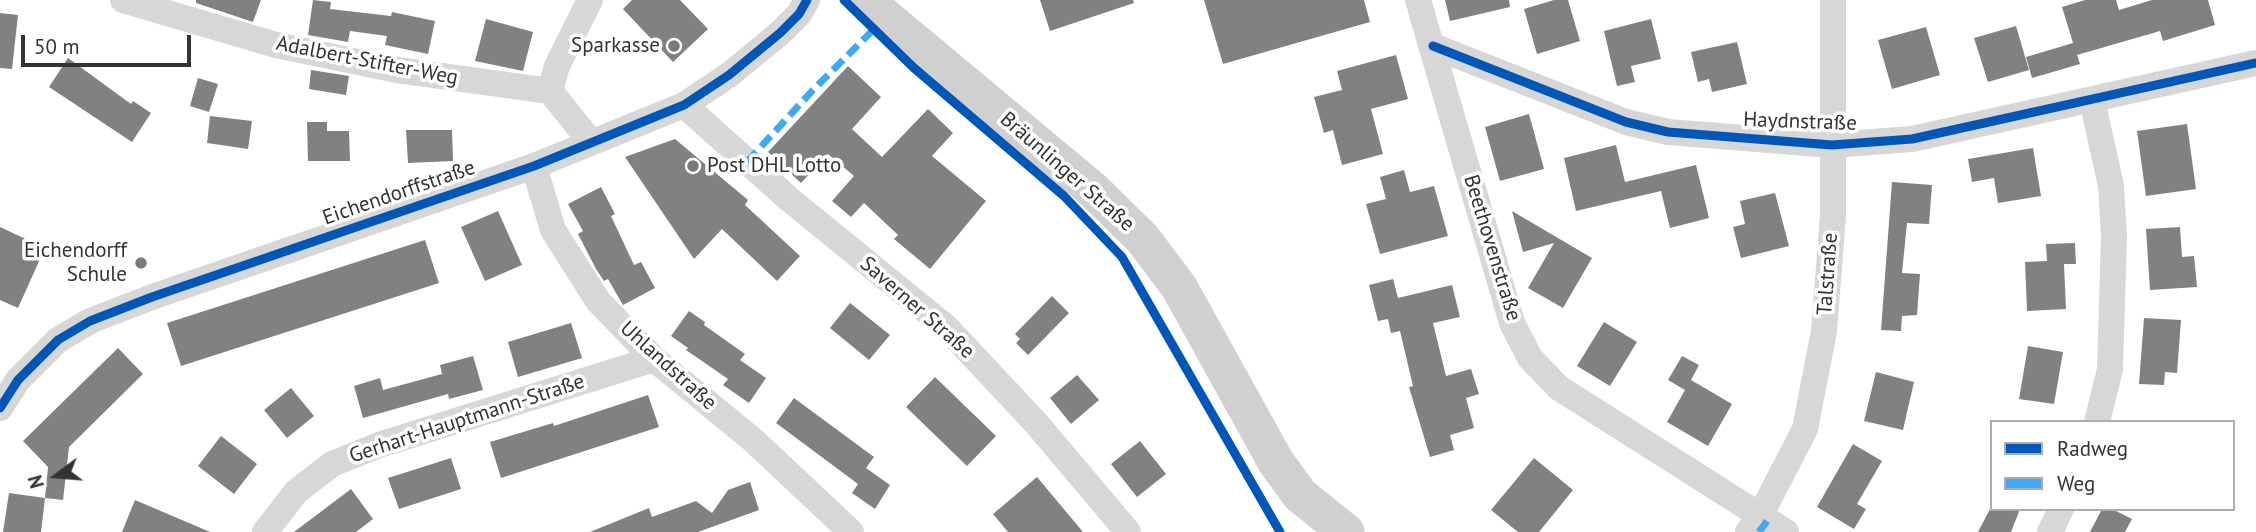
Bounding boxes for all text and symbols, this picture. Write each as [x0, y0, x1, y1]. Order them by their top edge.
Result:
scale bar [24, 21, 194, 65]
street label: Adalbert-Stifter-Weg [274, 31, 460, 91]
text: 50 m [34, 33, 80, 60]
place label: Sparkasse [571, 33, 660, 59]
marker: Sparkasse [666, 38, 682, 54]
street label: Bräunlinger Straße [995, 107, 1139, 237]
street label: Haydnstraße [1743, 107, 1857, 137]
place label: Post DHL Lotto [707, 153, 841, 179]
street label: Eichendorffstraße [319, 155, 479, 231]
marker: Post DHL Lotto [685, 158, 701, 174]
street label: Beethovenstraße [1458, 172, 1526, 324]
street label: Talstraße [1813, 232, 1843, 316]
place label: Eichendorff Schule [24, 238, 127, 288]
street label: Saverner Straße [855, 252, 979, 364]
marker: Eichendorff Schule [133, 255, 149, 271]
street label: Uhlandstraße [615, 316, 721, 416]
street label: Gerhart-Hauptmann-Straße [346, 369, 588, 469]
legend [1990, 420, 2235, 511]
text: Radweg [2057, 435, 2128, 462]
north arrow [21, 441, 91, 511]
text: Weg [2057, 470, 2095, 497]
text: N [23, 472, 49, 491]

